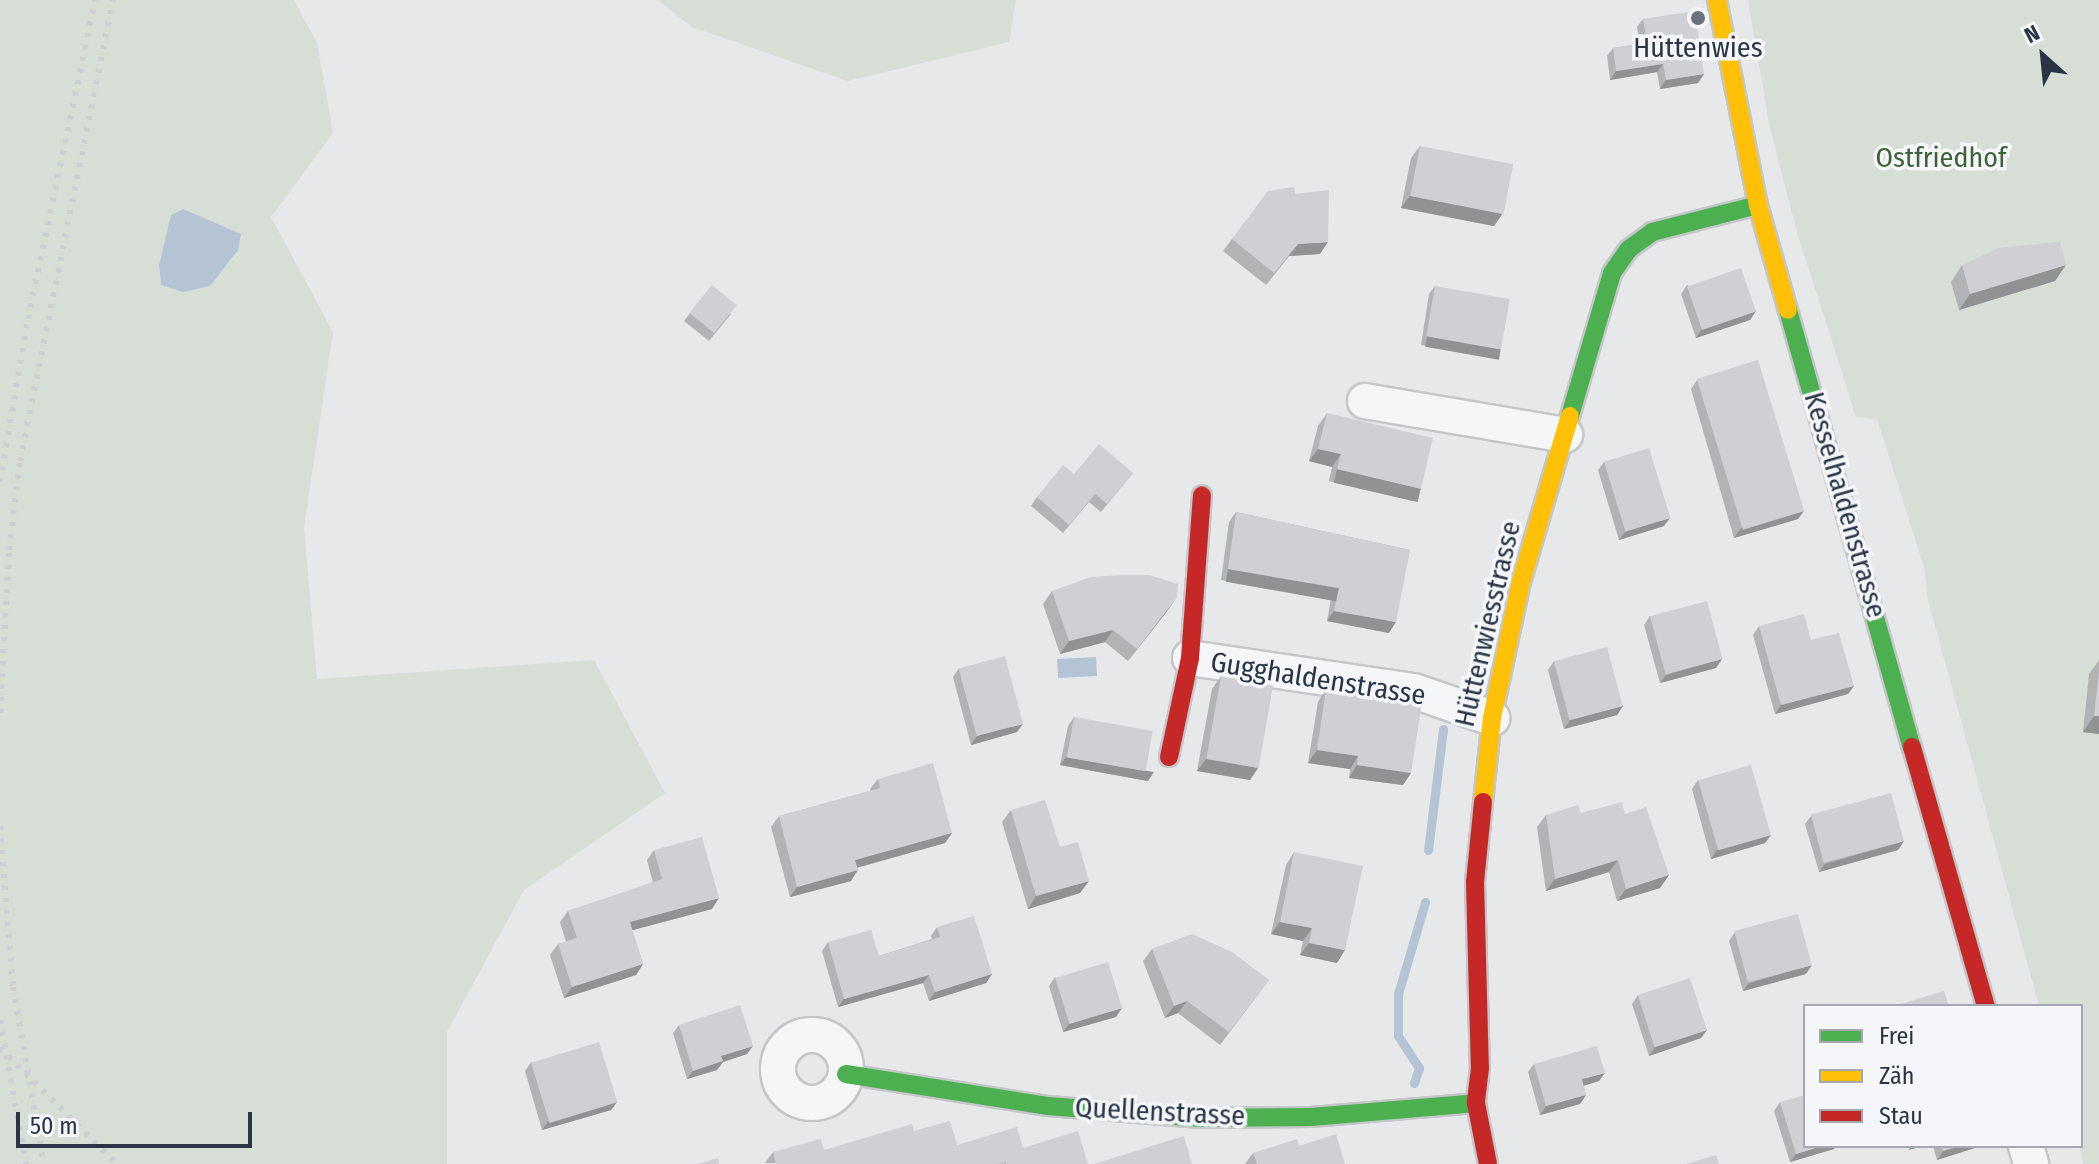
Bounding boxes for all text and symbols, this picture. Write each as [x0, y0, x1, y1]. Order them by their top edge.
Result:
marker: Hüttenwies [1689, 9, 1707, 27]
north arrow [2003, 16, 2083, 96]
text: N [2020, 19, 2044, 49]
place label: Hüttenwies [1633, 31, 1763, 65]
park label: Ostfriedhof [1876, 141, 2006, 175]
street label: Kesselhaldenstrasse [1797, 388, 1893, 622]
street label: Hüttenwiesstrasse [1448, 518, 1528, 730]
street label: Gugghaldenstrasse [1208, 645, 1428, 713]
legend [1803, 1004, 2083, 1148]
text: Frei [1879, 1022, 1914, 1050]
text: Zäh [1879, 1062, 1914, 1090]
street label: Quellenstrasse [1074, 1091, 1246, 1133]
scale bar [20, 1096, 256, 1146]
text: Stau [1879, 1102, 1923, 1130]
text: 50 m [30, 1112, 78, 1140]

